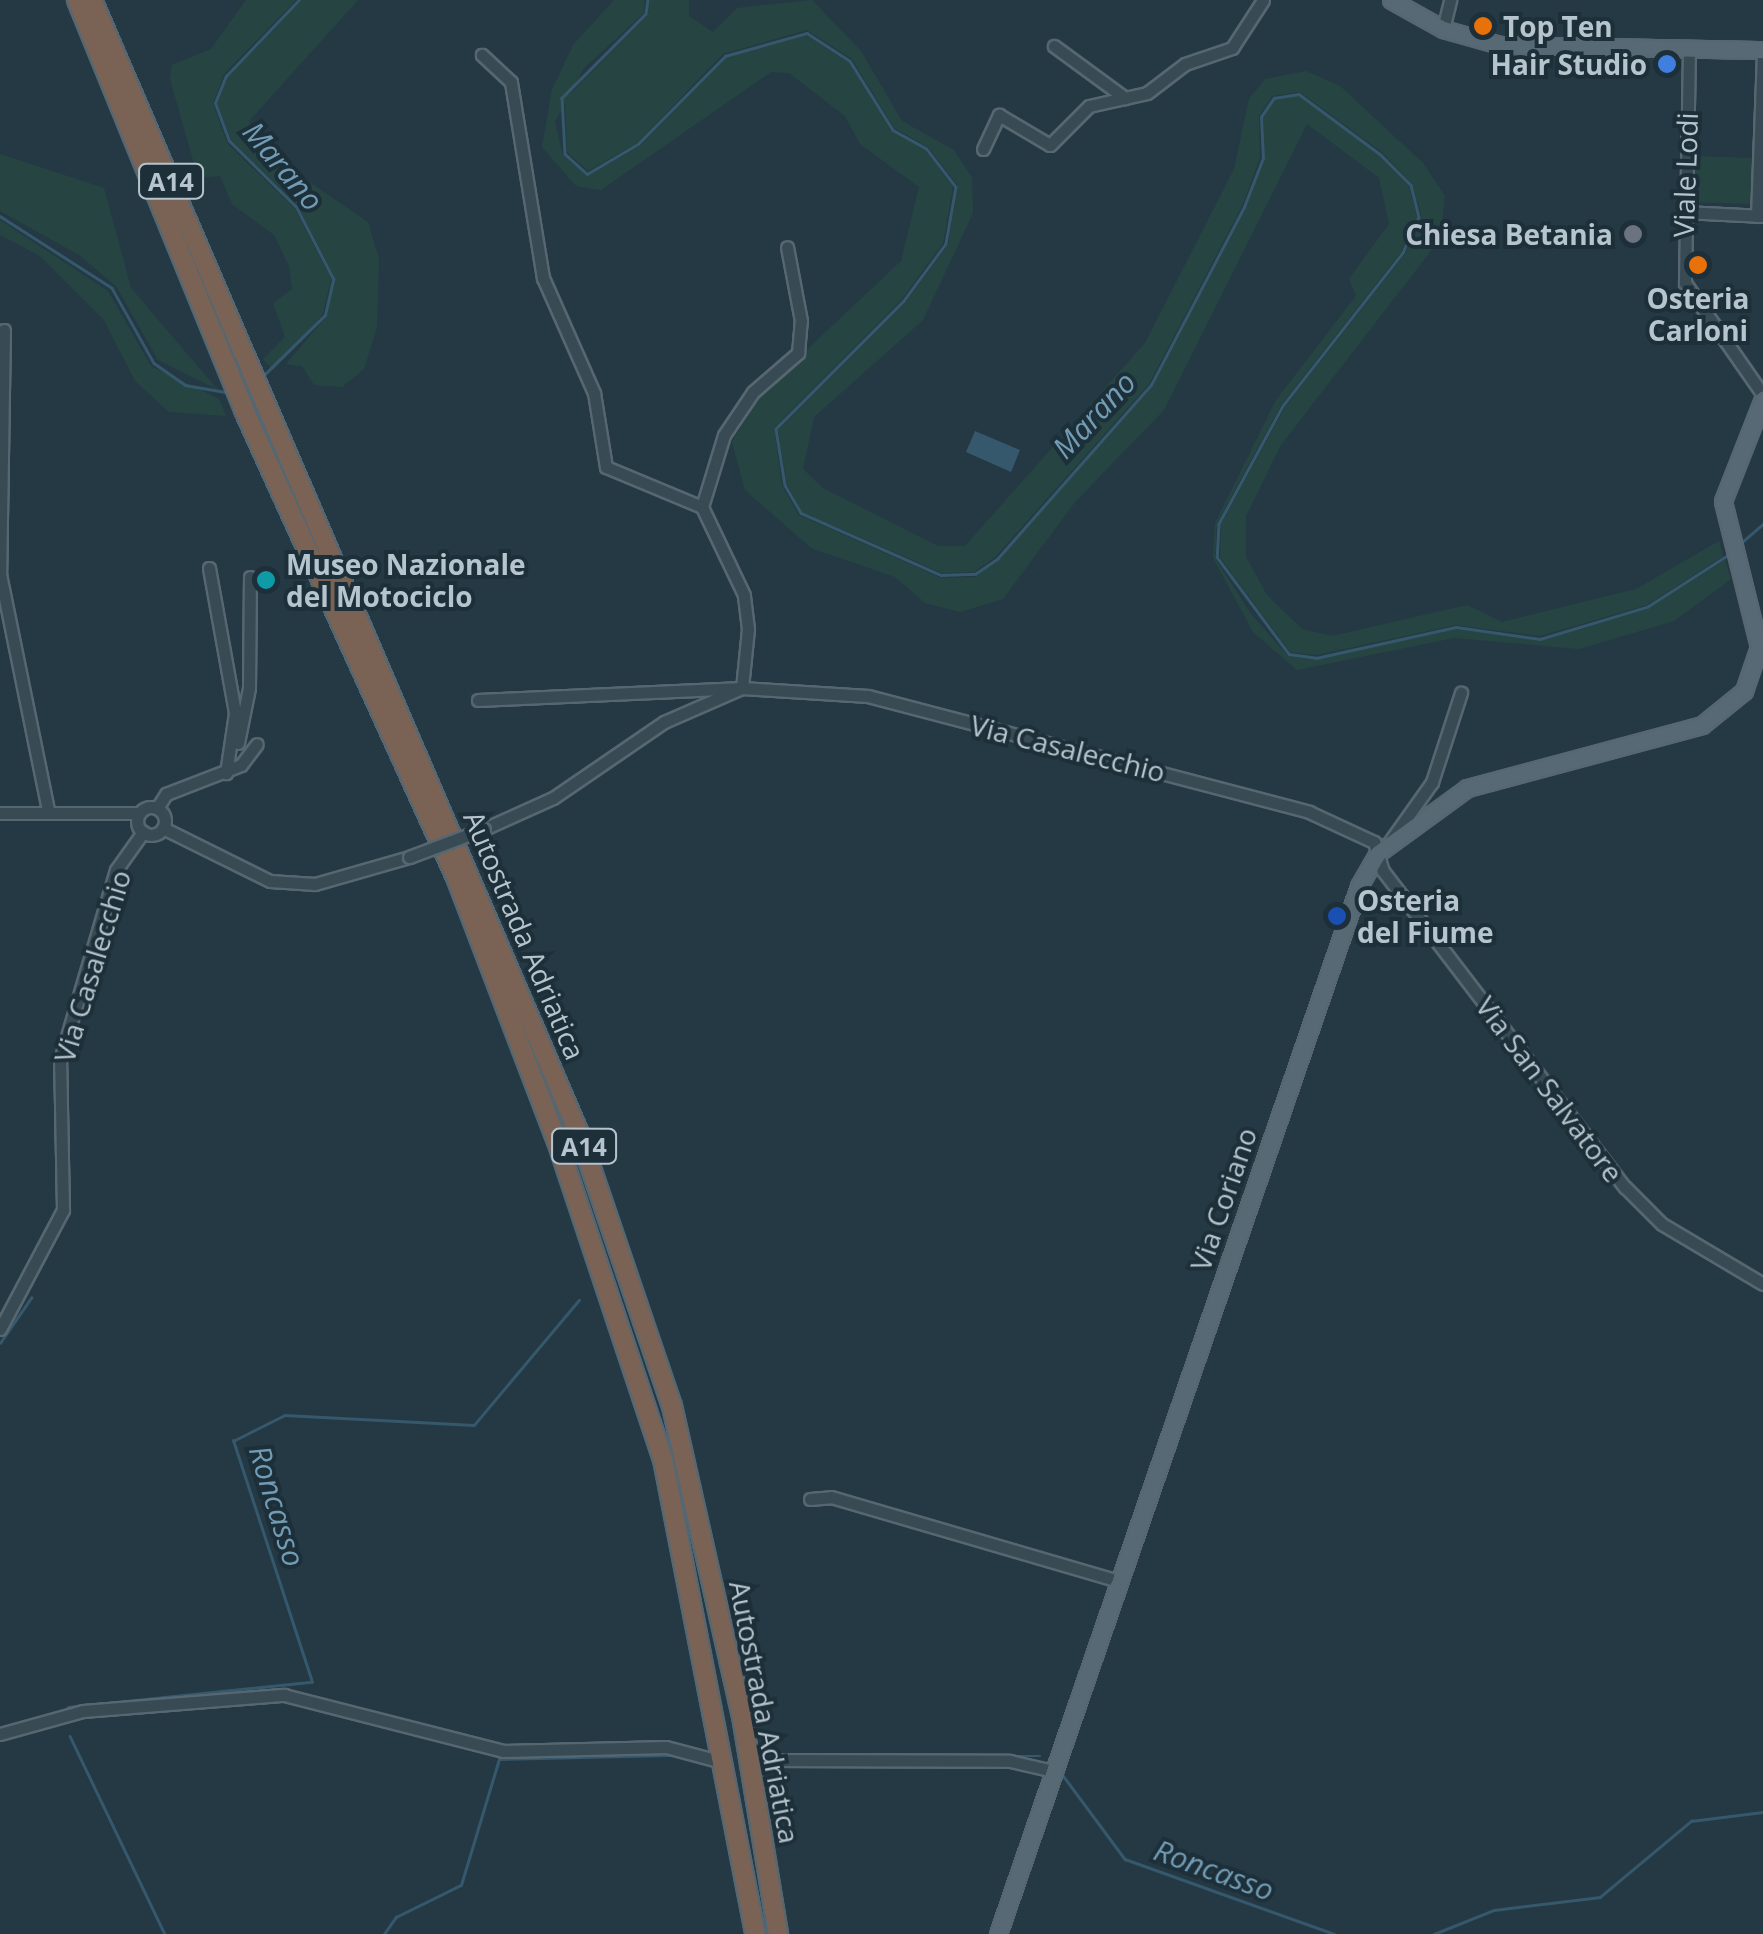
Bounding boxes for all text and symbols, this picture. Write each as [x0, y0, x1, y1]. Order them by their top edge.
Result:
place label: Top Ten [1503, 9, 1613, 43]
marker: Top Ten [1472, 15, 1494, 37]
place label: Hair Studio [1491, 47, 1647, 81]
marker: Hair Studio [1656, 53, 1678, 75]
street label: Viale Lodi [1666, 112, 1704, 238]
water label: Marano [235, 114, 331, 218]
road number: A14 [136, 161, 206, 201]
place label: Chiesa Betania [1405, 217, 1613, 251]
marker: Chiesa Betania [1622, 223, 1644, 245]
marker: Osteria Carloni [1687, 254, 1709, 276]
place label: Osteria Carloni [1646, 281, 1750, 347]
water label: Marano [1045, 364, 1143, 466]
place label: Museo Nazionale del Motociclo [286, 547, 525, 613]
marker: Museo Nazionale del Motociclo [255, 569, 277, 591]
street label: Via Casalecchio [967, 708, 1169, 788]
street label: Autostrada Adriatica [457, 806, 593, 1064]
street label: Via Casalecchio [47, 866, 137, 1066]
place label: Osteria del Fiume [1357, 883, 1493, 949]
marker: Osteria del Fiume [1326, 905, 1348, 927]
street label: Via San Salvatore [1469, 990, 1631, 1188]
street label: Via Coriano [1183, 1123, 1263, 1275]
road number: A14 [549, 1126, 619, 1166]
water label: Roncasso [242, 1441, 312, 1571]
street label: Autostrada Adriatica [723, 1578, 807, 1846]
water label: Roncasso [1149, 1832, 1279, 1908]

